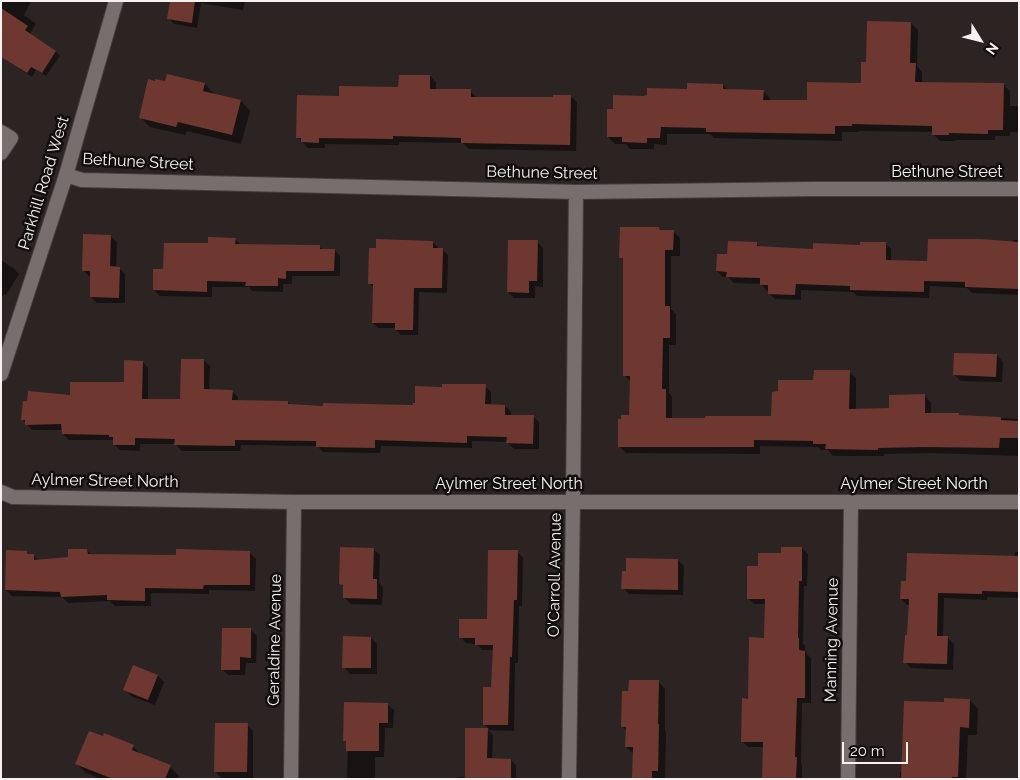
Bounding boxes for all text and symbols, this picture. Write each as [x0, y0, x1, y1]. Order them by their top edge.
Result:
north arrow [955, 15, 1005, 65]
text: N [983, 40, 1002, 58]
street label: Parkhill Road West [15, 114, 73, 252]
street label: Bethune Street [82, 150, 194, 174]
street label: Bethune Street [486, 162, 598, 184]
street label: Bethune Street [891, 162, 1003, 182]
street label: Aylmer Street North [31, 470, 179, 492]
street label: Aylmer Street North [435, 474, 583, 494]
street label: Aylmer Street North [840, 474, 988, 494]
street label: O'Carroll Avenue [544, 513, 566, 637]
street label: Geraldine Avenue [264, 574, 286, 706]
street label: Manning Avenue [821, 578, 843, 702]
scale bar [845, 732, 911, 764]
text: 20 m [850, 742, 885, 760]

